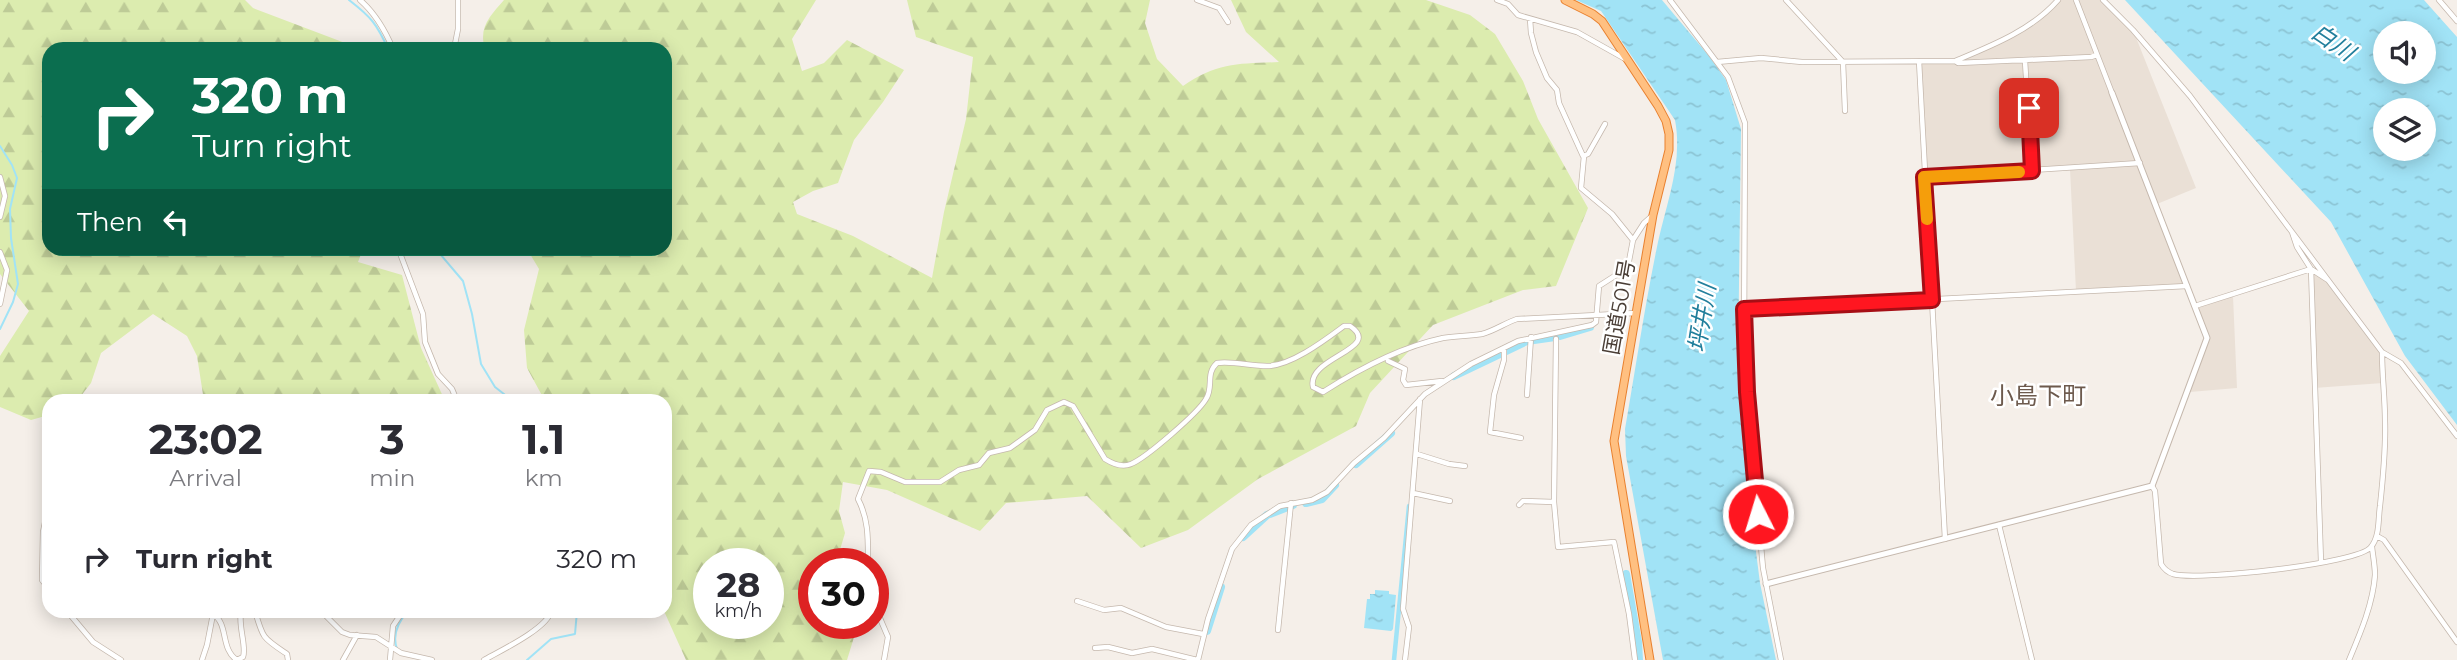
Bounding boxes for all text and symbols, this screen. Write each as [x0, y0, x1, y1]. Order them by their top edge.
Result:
water label: 白川 [2306, 18, 2362, 68]
map controls [2373, 21, 2436, 161]
button: sound [2373, 21, 2436, 84]
text: 320 m [192, 66, 348, 125]
icon: right [77, 70, 168, 161]
pin [1999, 78, 2059, 138]
icon: arrive [2010, 89, 2048, 127]
button: layers [2373, 98, 2436, 161]
text: Turn right [192, 126, 352, 165]
icon: left [157, 203, 195, 241]
text: Then [77, 206, 143, 238]
street label: 国道501号 [1598, 257, 1640, 357]
water label: 坪井川 [1683, 279, 1722, 354]
district label: 小島下町 [1990, 381, 2086, 410]
text: 23:02 [149, 413, 262, 465]
text: 3 [380, 413, 405, 465]
text: 1.1 [522, 413, 565, 465]
text: Arrival [169, 464, 242, 492]
text: min [369, 464, 415, 492]
text: km [525, 464, 563, 492]
position arrow [1721, 477, 1795, 551]
icon: right [77, 540, 115, 578]
text: Turn right [136, 543, 272, 575]
text: 320 m [556, 543, 637, 575]
speed limit sign: 30 [798, 548, 889, 639]
text: 28 [717, 563, 760, 606]
text: km/h [714, 600, 763, 622]

